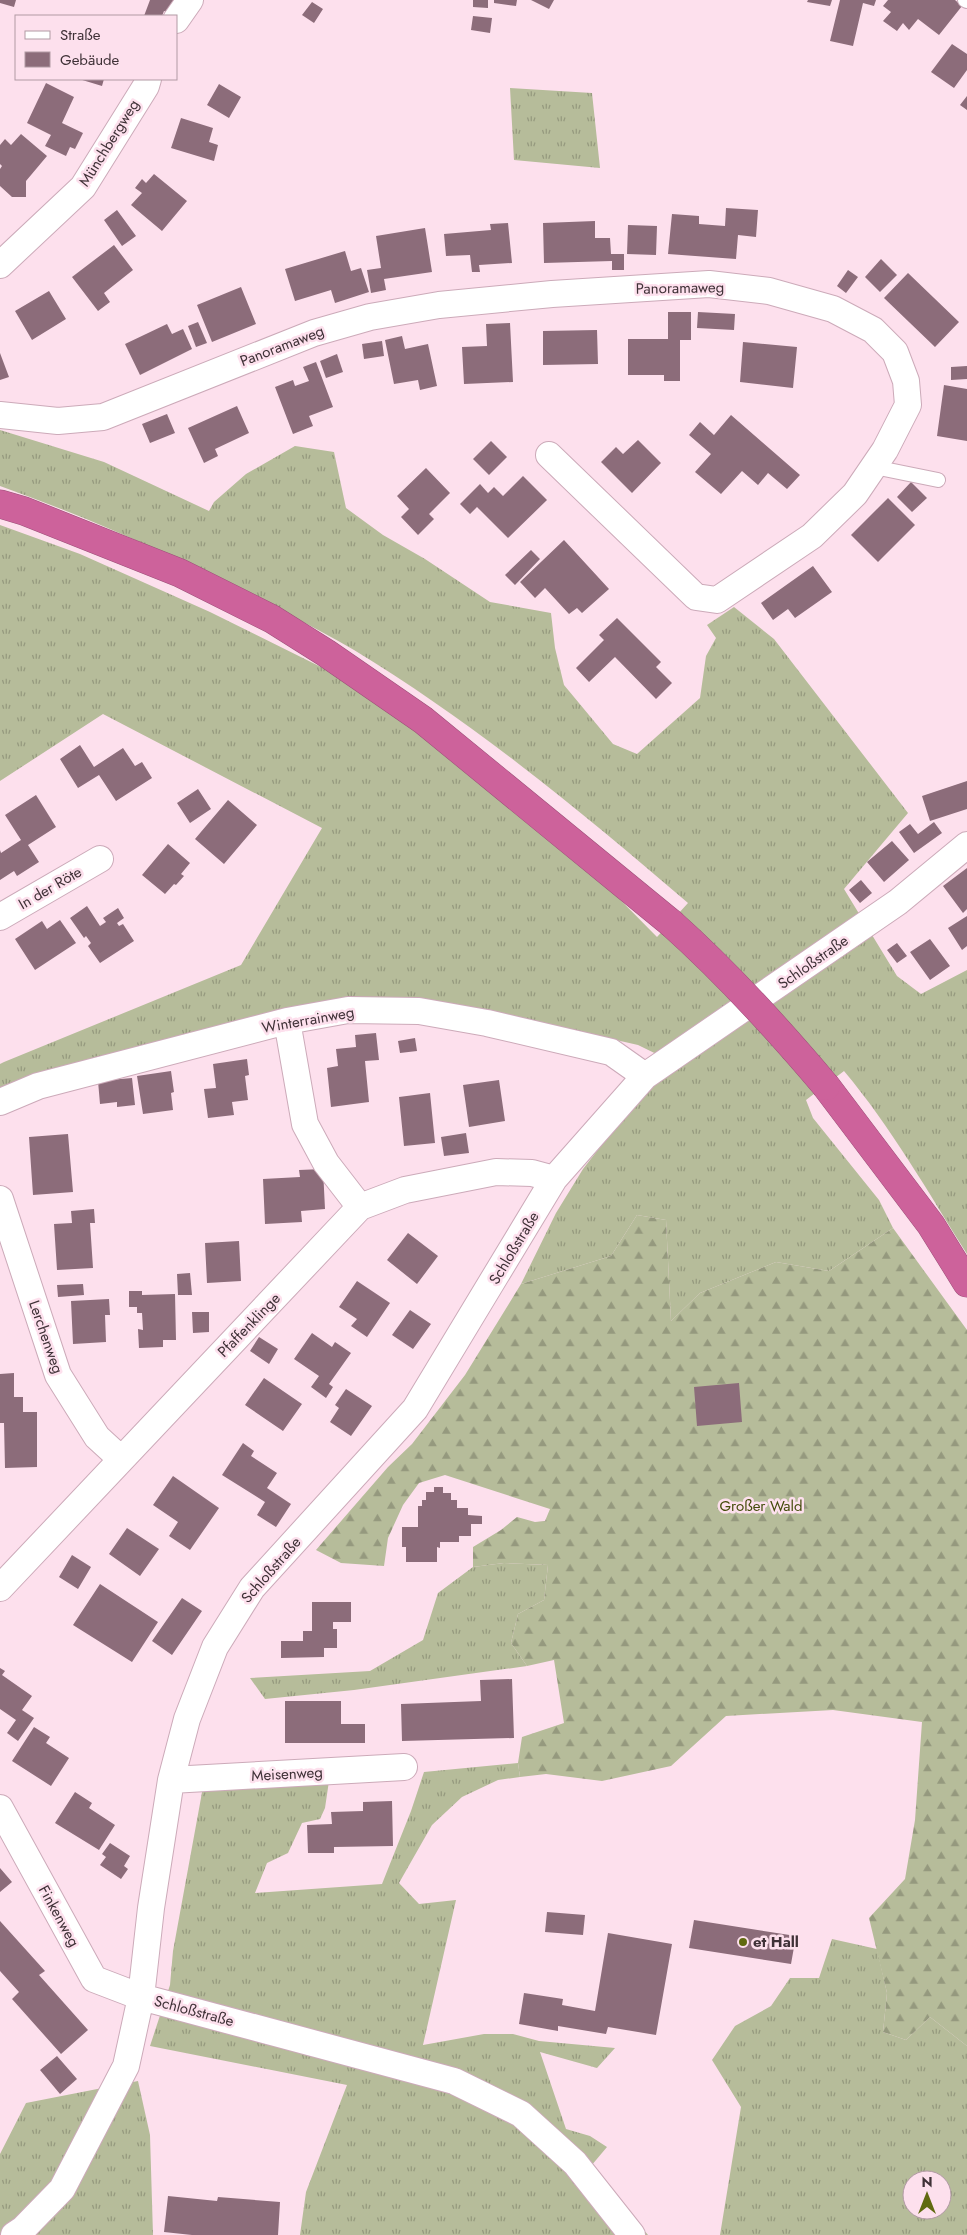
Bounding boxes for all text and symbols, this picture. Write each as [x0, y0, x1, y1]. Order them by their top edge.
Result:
legend [15, 15, 178, 80]
text: Straße [60, 24, 101, 46]
text: Gebäude [60, 49, 120, 71]
street label: Münchbergweg [73, 95, 145, 191]
street label: Panoramaweg [636, 276, 724, 300]
street label: Panoramaweg [237, 320, 327, 372]
street label: In der Röte [14, 861, 86, 915]
street label: Schloßstraße [773, 929, 853, 994]
street label: Winterrainweg [260, 1001, 356, 1039]
street label: Schloßstraße [484, 1207, 545, 1289]
street label: Pfaffenklinge [213, 1288, 286, 1362]
street label: Lerchenweg [23, 1297, 69, 1377]
park label: Großer Wald [719, 1495, 803, 1517]
street label: Schloßstraße [236, 1532, 306, 1608]
street label: Meisenweg [251, 1761, 323, 1787]
street label: Finkenweg [33, 1881, 85, 1951]
place label: et Hall [753, 1931, 799, 1953]
marker: et Hall [737, 1936, 749, 1948]
street label: Schloßstraße [152, 1990, 237, 2032]
north arrow [902, 2170, 952, 2220]
text: N [921, 2172, 933, 2192]

